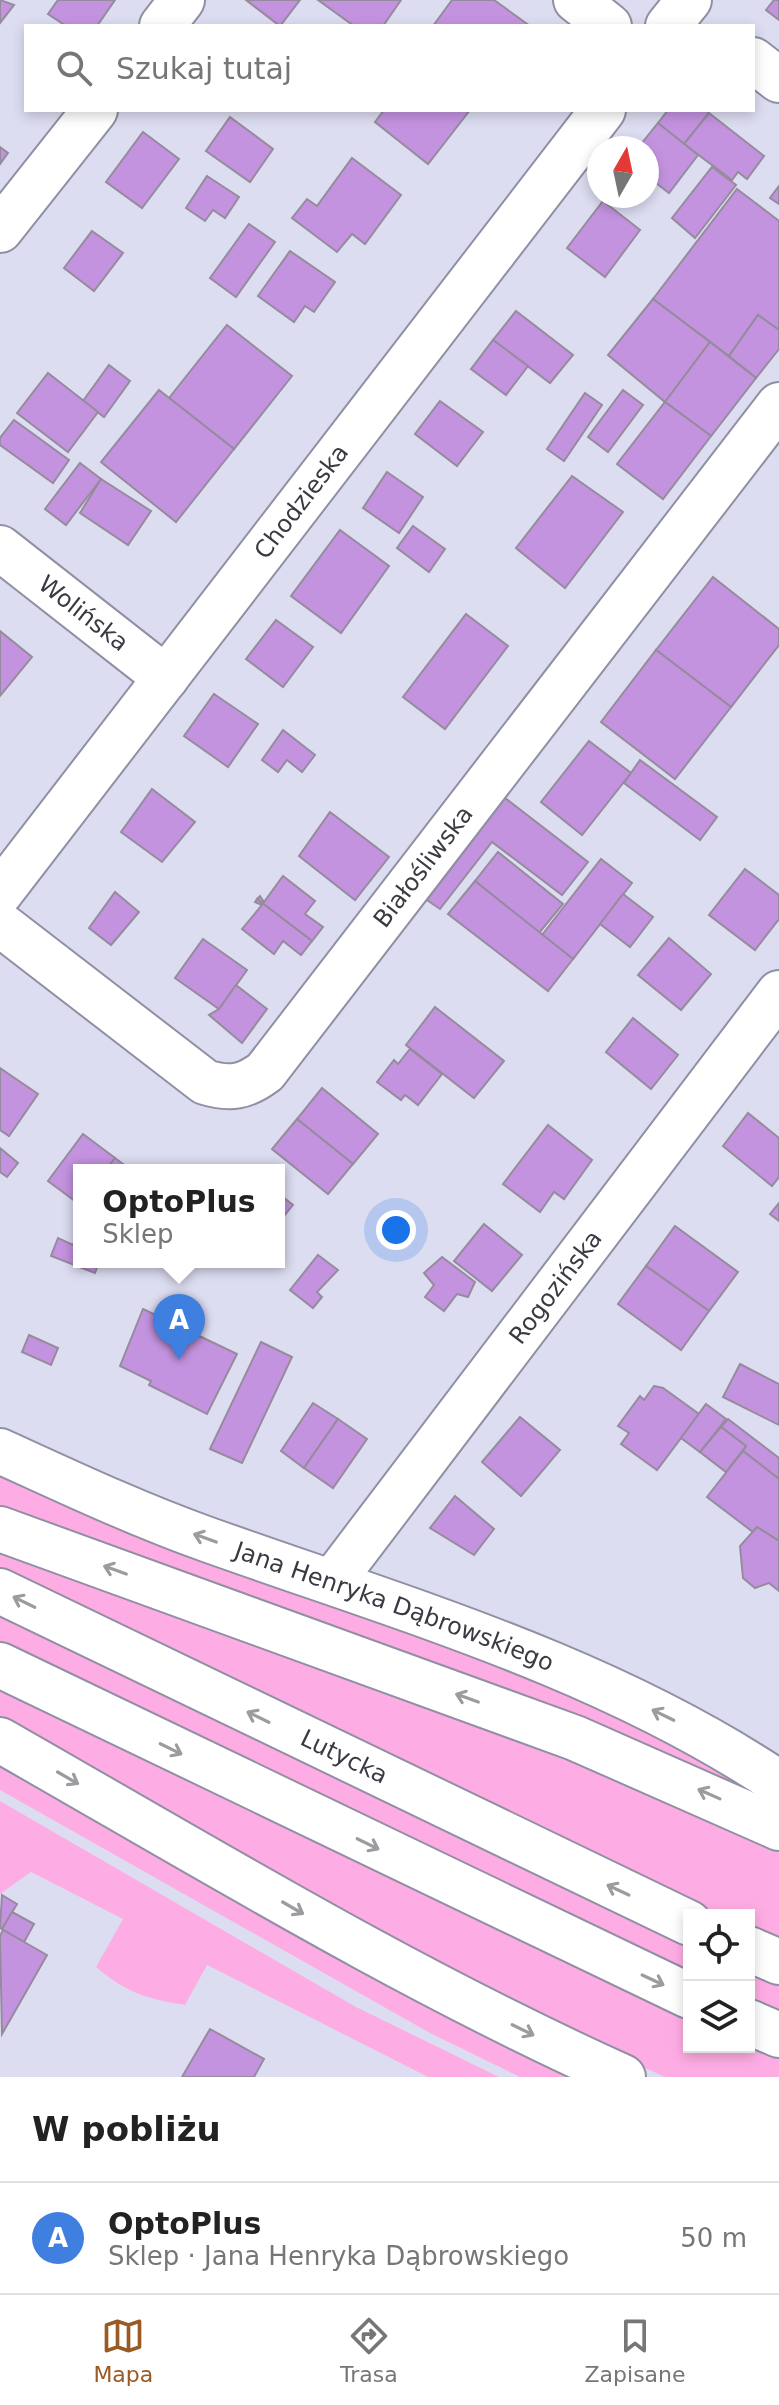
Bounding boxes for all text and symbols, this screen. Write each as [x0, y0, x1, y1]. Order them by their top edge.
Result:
search box [24, 24, 755, 112]
icon: search [52, 46, 96, 90]
text: Szukaj tutaj [116, 51, 292, 86]
north arrow [587, 136, 659, 208]
street label: Chodzieska [249, 439, 354, 564]
street label: Wolińska [33, 570, 134, 657]
street label: Białośliwska [368, 800, 479, 933]
popup [73, 1164, 285, 1268]
text: OptoPlus [102, 1184, 256, 1219]
your location [376, 1210, 416, 1250]
text: Sklep [102, 1219, 174, 1249]
street label: Rogozińska [504, 1225, 608, 1350]
pin: A [153, 1294, 205, 1360]
one-way arrow [193, 1530, 218, 1544]
street label: Jana Henryka Dąbrowskiego [229, 1536, 558, 1677]
one-way arrow [102, 1562, 127, 1577]
one-way arrow [13, 1594, 37, 1610]
one-way arrow [455, 1690, 480, 1704]
one-way arrow [652, 1707, 676, 1722]
one-way arrow [246, 1708, 270, 1724]
street label: Lutycka [296, 1724, 392, 1790]
one-way arrow [158, 1741, 182, 1757]
one-way arrow [56, 1771, 79, 1787]
one-way arrow [697, 1786, 721, 1801]
one-way arrow [355, 1837, 379, 1852]
one-way arrow [606, 1882, 630, 1897]
one-way arrow [281, 1901, 305, 1916]
map controls [683, 1909, 755, 2053]
button: locate [683, 1909, 755, 1981]
one-way arrow [641, 1973, 665, 1988]
button: layers [683, 1981, 755, 2053]
one-way arrow [510, 2023, 534, 2039]
text: W pobliżu [32, 2109, 221, 2149]
text: OptoPlus [108, 2206, 261, 2241]
text: A [48, 2223, 68, 2253]
text: 50 m [680, 2223, 747, 2253]
text: Sklep · Jana Henryka Dąbrowskiego [108, 2241, 569, 2271]
tab: Mapa [93, 2314, 153, 2387]
tab: Trasa [340, 2314, 398, 2387]
tab: Zapisane [585, 2314, 686, 2387]

